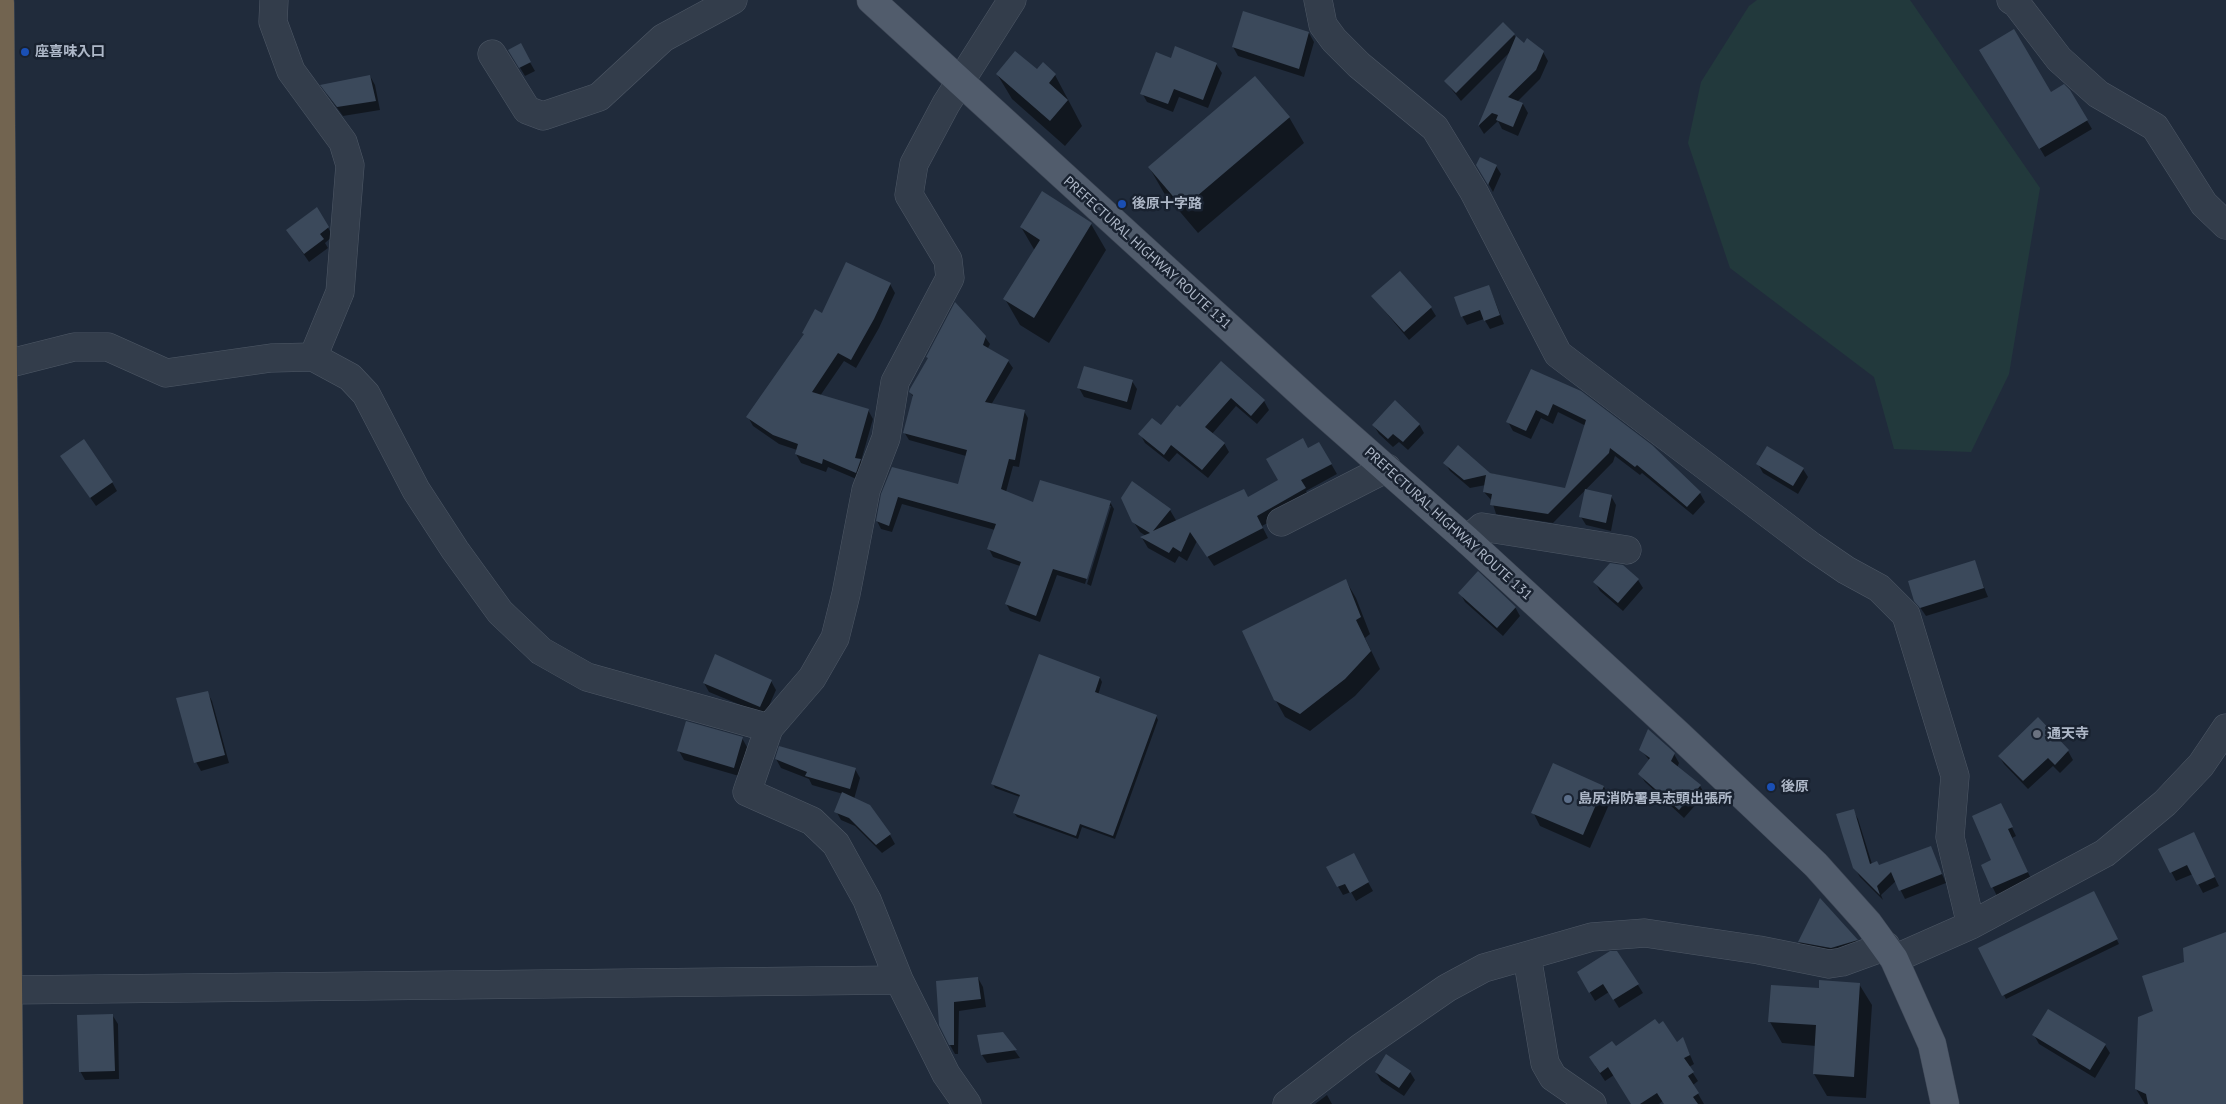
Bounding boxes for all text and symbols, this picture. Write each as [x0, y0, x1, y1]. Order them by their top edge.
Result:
place label: 座喜味入口 [35, 44, 105, 60]
marker: 座喜味入口 [19, 46, 31, 58]
street label: PREFECTURAL HIGHWAY ROUTE 131 [1060, 173, 1234, 333]
place label: 後原十字路 [1132, 196, 1202, 212]
marker: 後原十字路 [1116, 198, 1128, 210]
street label: PREFECTURAL HIGHWAY ROUTE 131 [1361, 444, 1535, 604]
place label: 通天寺 [2047, 726, 2089, 742]
marker: 通天寺 [2031, 728, 2043, 740]
place label: 後原 [1781, 779, 1809, 795]
marker: 後原 [1765, 781, 1777, 793]
place label: 島尻消防署具志頭出張所 [1578, 791, 1732, 807]
marker: 島尻消防署具志頭出張所 [1562, 793, 1574, 805]

